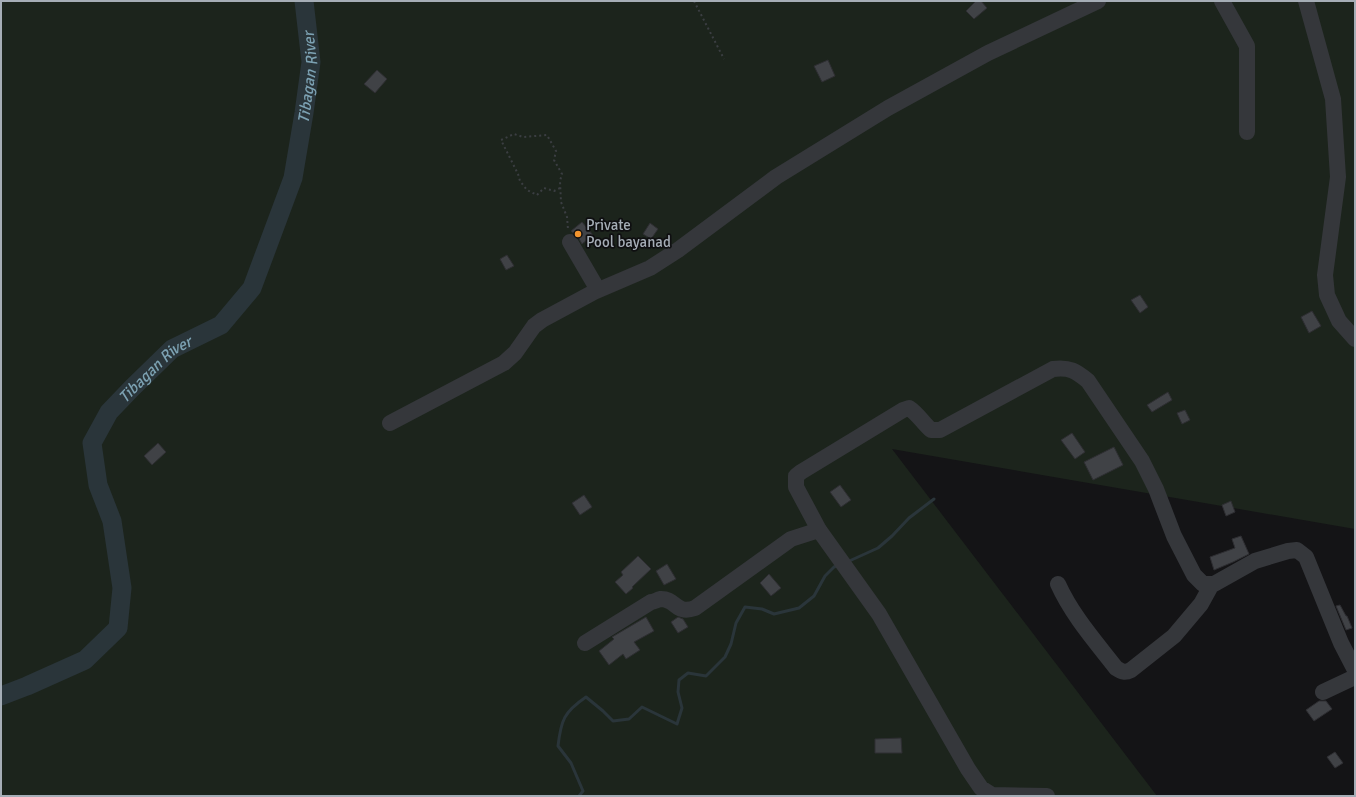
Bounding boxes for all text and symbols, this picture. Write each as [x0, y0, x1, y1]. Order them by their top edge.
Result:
water label: Tibagan River [293, 28, 322, 125]
place label: Private Pool bayanad [586, 216, 671, 251]
marker: Private Pool bayanad [573, 229, 583, 239]
water label: Tibagan River [114, 331, 197, 407]

